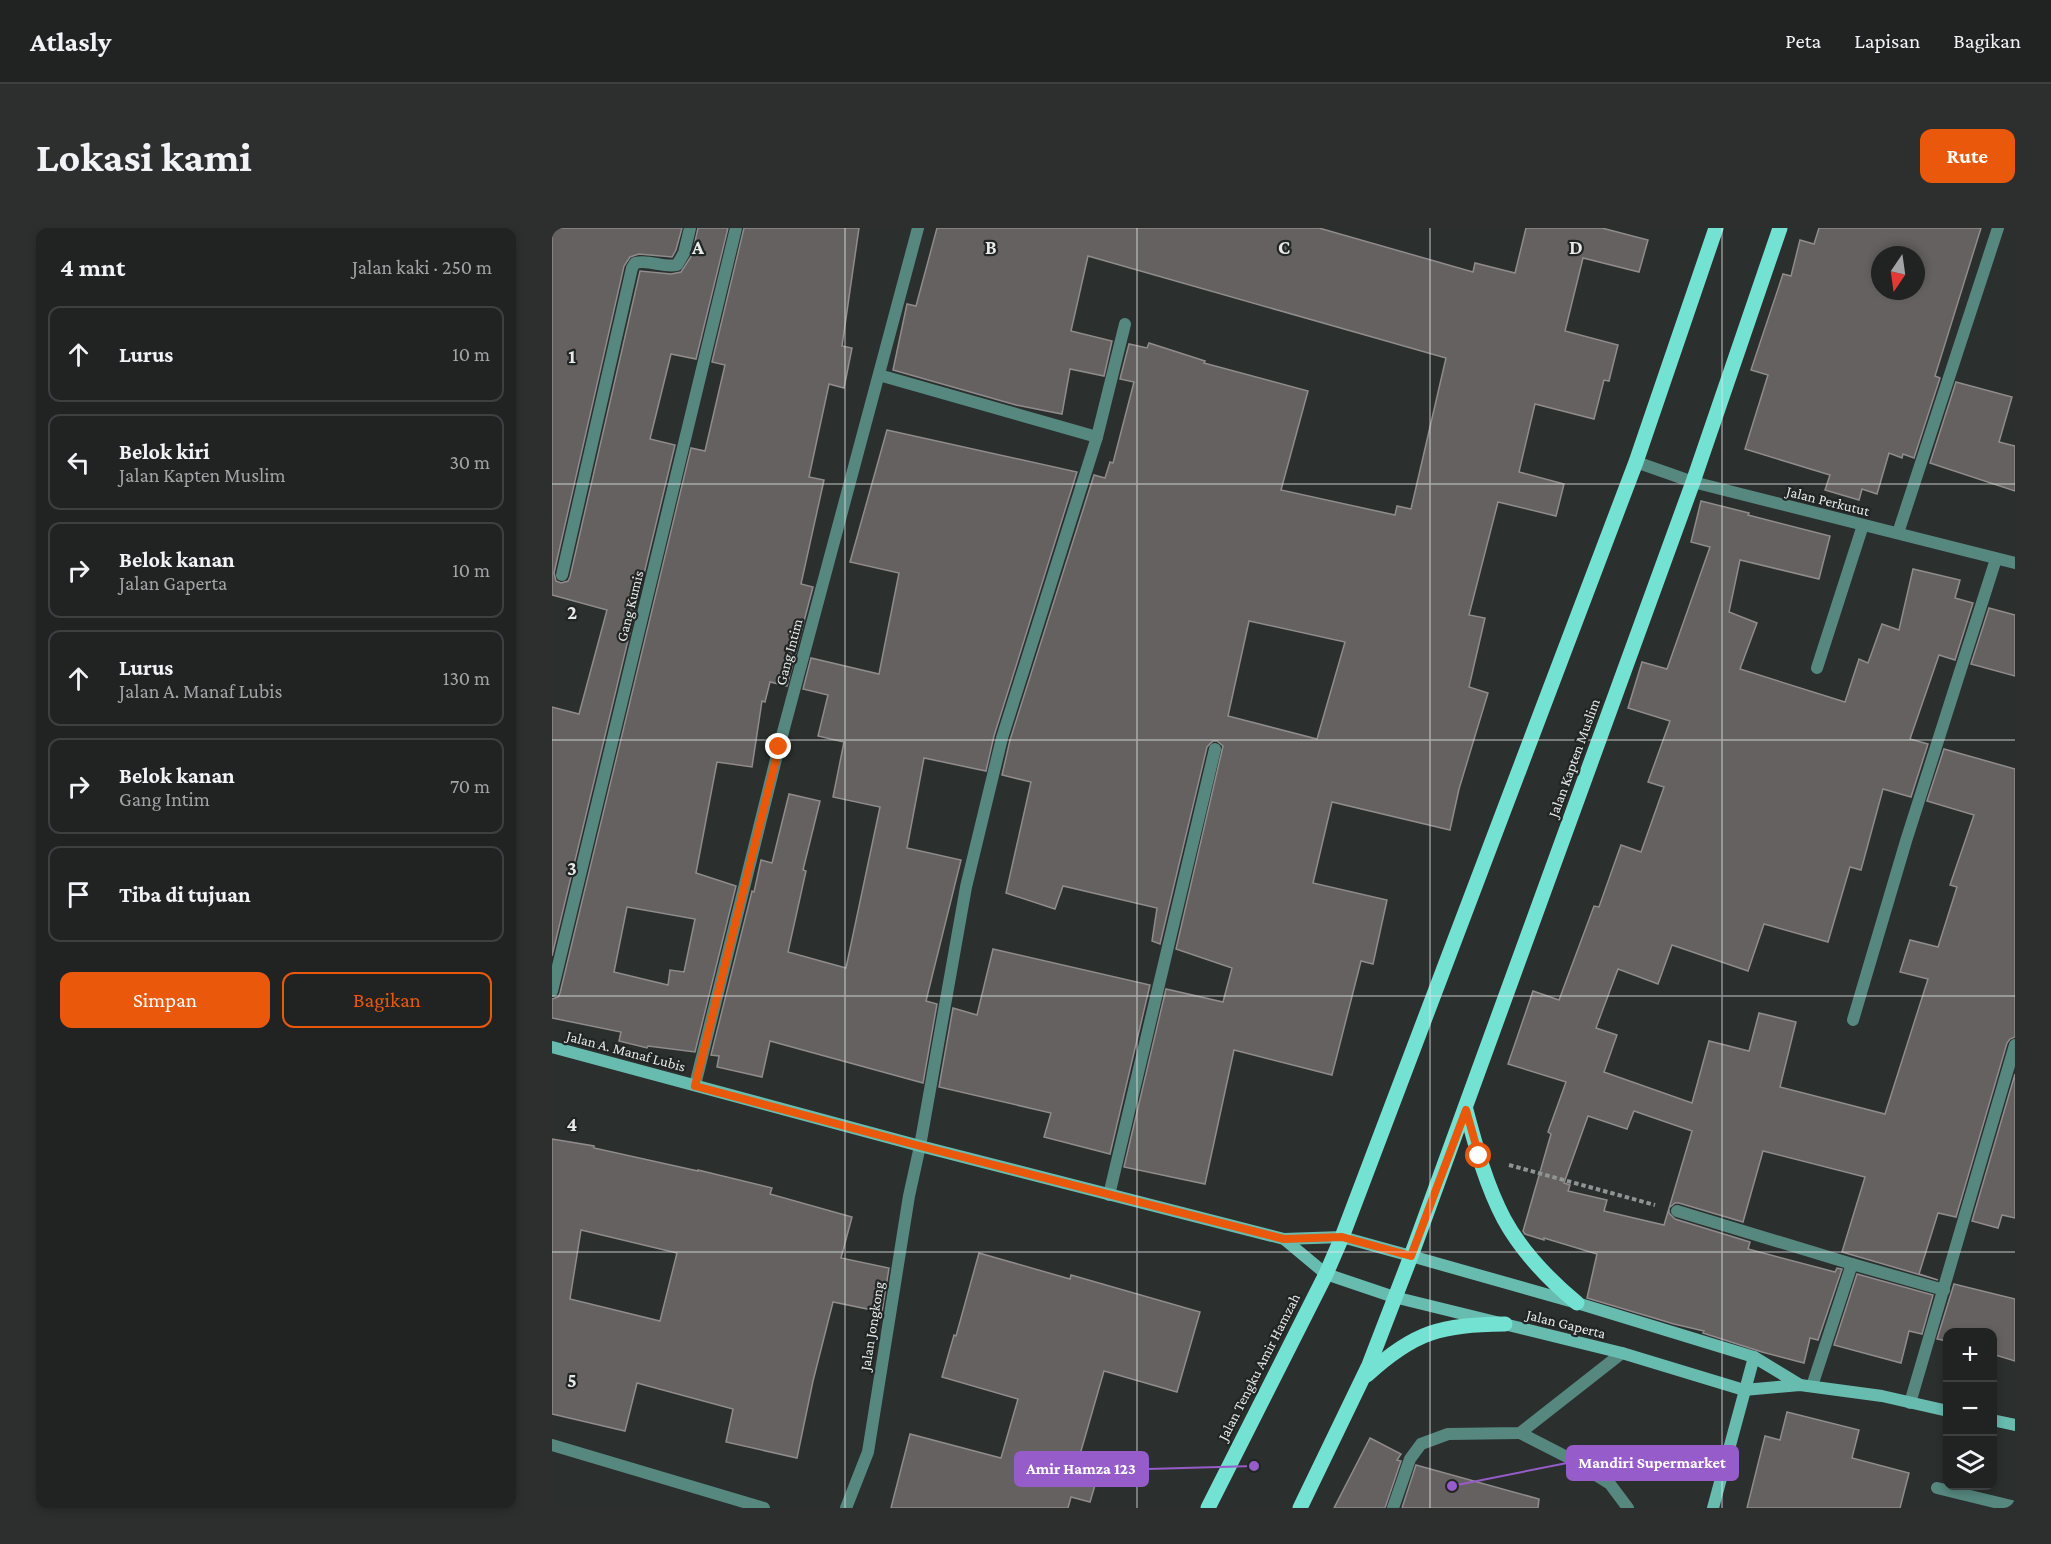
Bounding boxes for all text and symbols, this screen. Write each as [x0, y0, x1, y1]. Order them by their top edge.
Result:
text: Atlasly [30, 26, 111, 57]
text: Peta [1785, 29, 1821, 53]
text: Lapisan [1854, 29, 1920, 53]
text: Bagikan [1953, 29, 2021, 53]
button: Rute [1920, 129, 2015, 183]
text: Lokasi kami [36, 133, 252, 180]
text: A [691, 236, 705, 258]
text: B [985, 236, 997, 258]
text: C [1278, 236, 1290, 258]
text: D [1569, 236, 1583, 258]
north arrow [1871, 246, 1925, 300]
text: 4 mnt [60, 253, 125, 282]
text: Jalan kaki · 250 m [352, 256, 492, 278]
icon: ahead [62, 338, 95, 371]
text: Lurus [119, 342, 173, 367]
text: 10 m [452, 343, 490, 365]
text: 1 [568, 345, 576, 367]
text: Belok kiri [119, 439, 210, 464]
icon: left [62, 446, 95, 479]
text: 30 m [449, 451, 490, 473]
text: Jalan Kapten Muslim [119, 464, 286, 486]
street label: Jalan Perkutut [1783, 482, 1872, 520]
text: Belok kanan [119, 547, 235, 572]
icon: right [62, 554, 95, 587]
text: 10 m [452, 559, 490, 581]
street label: Gang Kumis [613, 569, 648, 643]
text: Jalan Gaperta [119, 572, 227, 594]
text: 2 [567, 601, 577, 623]
street label: Gang Intim [772, 617, 807, 687]
text: Lurus [119, 655, 173, 680]
icon: ahead [62, 662, 95, 695]
text: 130 m [443, 667, 490, 689]
text: Jalan A. Manaf Lubis [119, 680, 282, 702]
street label: Jalan Kapten Muslim [1544, 697, 1604, 822]
route end [765, 733, 791, 759]
text: Belok kanan [119, 763, 235, 788]
icon: right [62, 770, 95, 803]
text: 70 m [450, 775, 490, 797]
text: Gang Intim [119, 788, 210, 810]
text: 3 [567, 857, 577, 879]
icon: arrive [62, 878, 95, 911]
text: Tiba di tujuan [119, 882, 251, 907]
button: Simpan [60, 972, 270, 1028]
button: Bagikan [282, 972, 492, 1028]
street label: Jalan A. Manaf Lubis [563, 1027, 687, 1076]
text: 4 [567, 1113, 578, 1135]
route start [1465, 1142, 1491, 1168]
street label: Jalan Jongkong [857, 1280, 888, 1374]
street label: Jalan Tengku Amir Hamzah [1214, 1291, 1304, 1446]
street label: Jalan Gaperta [1522, 1306, 1607, 1343]
map controls [1943, 1328, 1997, 1490]
button: + [1943, 1328, 1997, 1382]
text: 5 [567, 1369, 577, 1391]
button: − [1943, 1382, 1997, 1436]
button: layers [1943, 1436, 1997, 1490]
callout: Mandiri Supermarket [1567, 1446, 1738, 1480]
callout: Amir Hamza 123 [1015, 1452, 1148, 1486]
text: Mandiri Supermarket [1578, 1454, 1726, 1471]
text: Amir Hamza 123 [1025, 1460, 1136, 1477]

